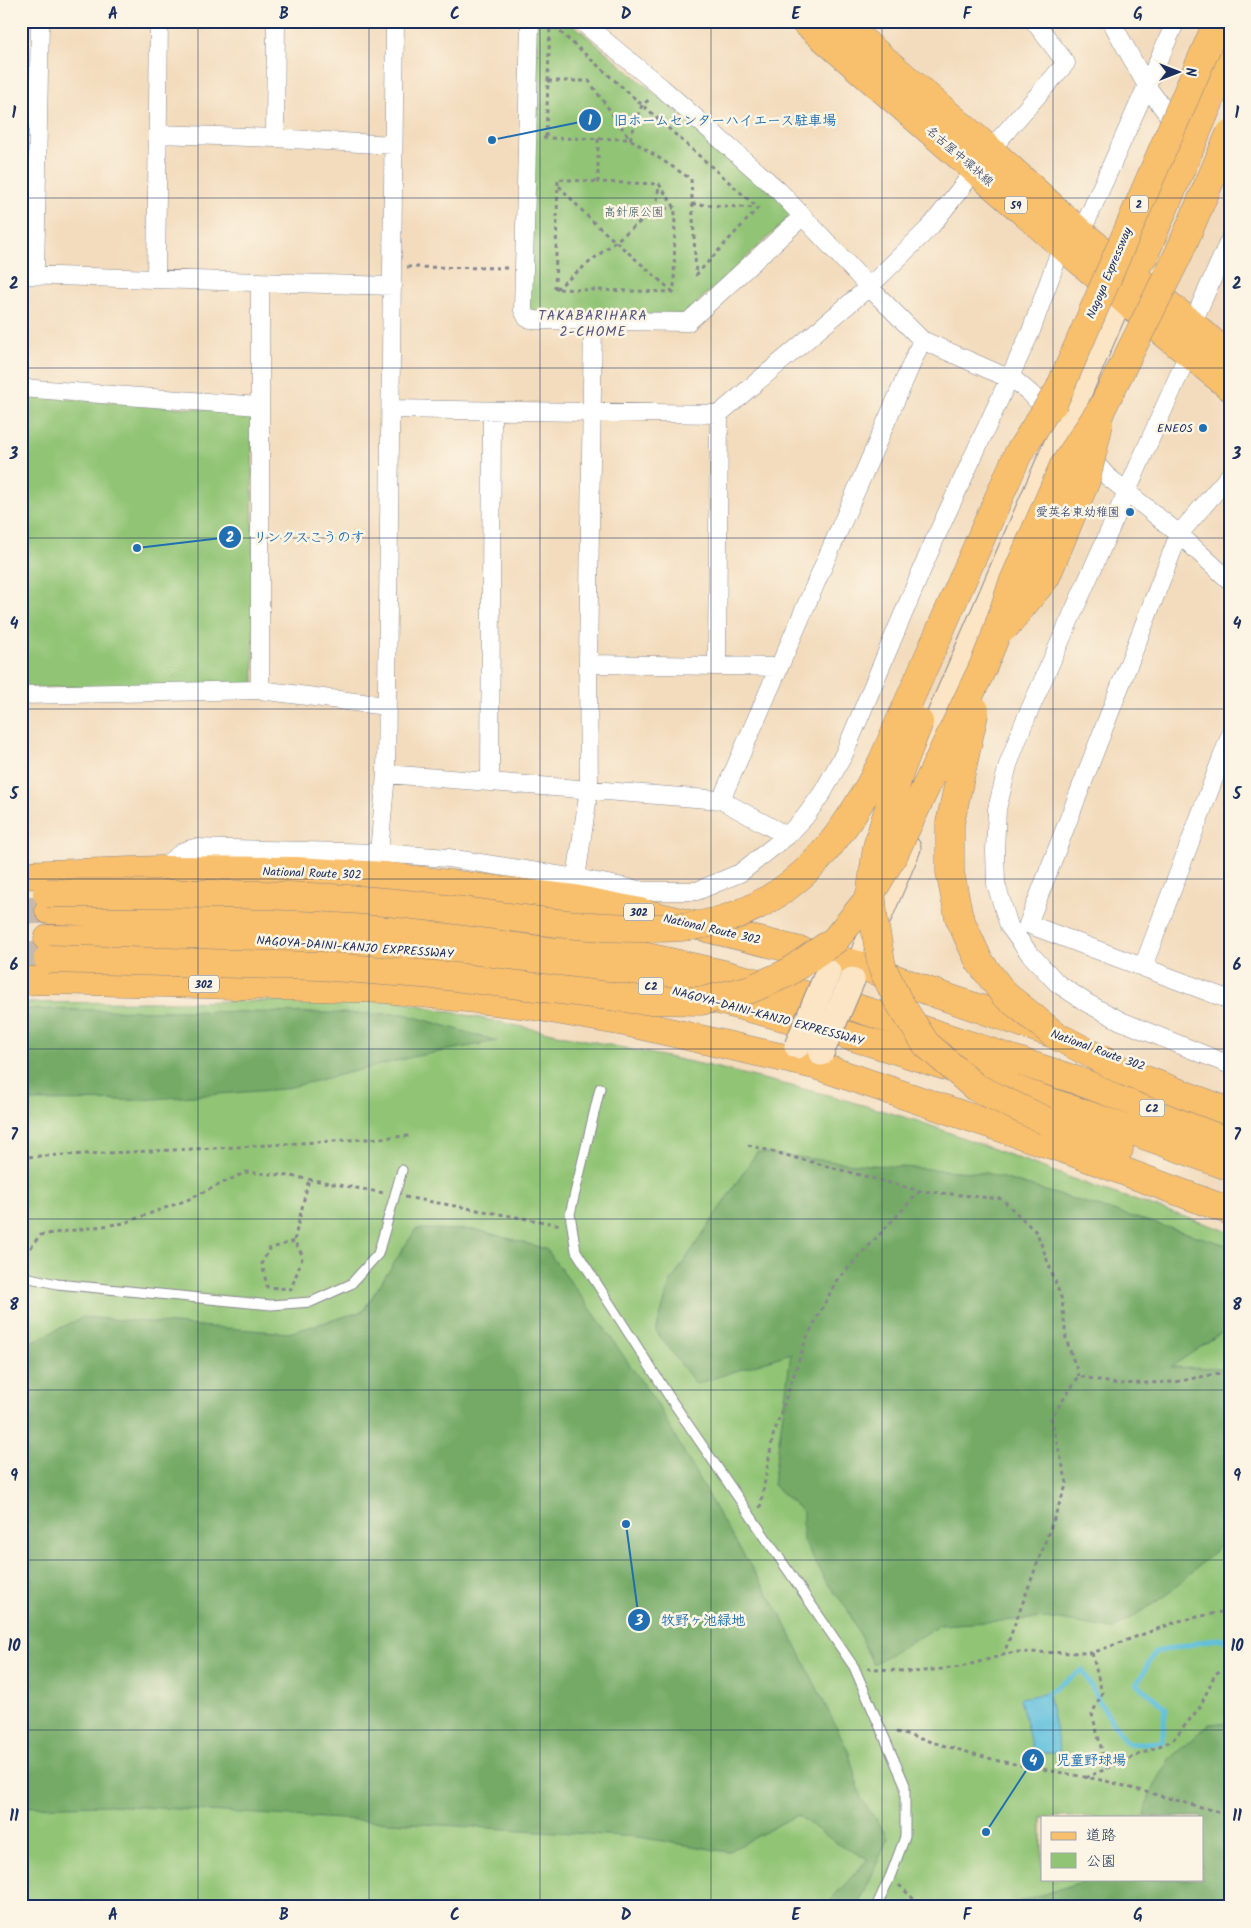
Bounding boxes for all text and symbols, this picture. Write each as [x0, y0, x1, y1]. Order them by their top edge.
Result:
text: A [108, 2, 118, 27]
text: B [279, 2, 289, 27]
text: C [450, 2, 460, 27]
text: D [621, 2, 632, 27]
text: E [792, 2, 802, 27]
text: F [963, 2, 973, 27]
text: G [1133, 2, 1143, 27]
north arrow [1154, 48, 1204, 98]
text: N [1179, 68, 1201, 77]
text: 1 [12, 101, 17, 126]
text: 1 [1235, 101, 1240, 126]
callout: 旧ホームセンターハイエース駐車場 [578, 105, 847, 134]
text: 1 [588, 109, 593, 133]
text: 旧ホームセンターハイエース駐車場 [614, 110, 836, 132]
street label: 名古屋中環状線 [922, 122, 998, 191]
road number: 2 [1130, 195, 1148, 212]
road number: 59 [1005, 196, 1027, 214]
park label: 高針原公園 [604, 203, 664, 222]
street label: Nagoya Expressway [1082, 224, 1137, 322]
text: 2 [9, 272, 19, 297]
text: 2 [1232, 272, 1242, 297]
district label: TAKABARIHARA 2-CHOME [538, 305, 648, 343]
place label: ENEOS [1157, 419, 1194, 438]
marker: ENEOS [1197, 422, 1209, 434]
text: 3 [9, 442, 19, 467]
text: 3 [1232, 442, 1242, 467]
place label: 愛英名東幼稚園 [1036, 503, 1120, 522]
marker: 愛英名東幼稚園 [1124, 506, 1136, 518]
callout: リンクスこうのす [218, 522, 375, 551]
text: 2 [226, 526, 235, 550]
text: リンクスこうのす [253, 527, 365, 549]
text: 4 [10, 612, 19, 637]
text: 4 [1233, 612, 1242, 637]
text: 5 [9, 782, 20, 807]
text: 5 [1232, 782, 1243, 807]
street label: National Route 302 [262, 862, 362, 885]
road number: 302 [624, 904, 654, 920]
street label: National Route 302 [661, 909, 762, 950]
street label: NAGOYA-DAINI-KANJO EXPRESSWAY [256, 931, 455, 964]
text: 6 [10, 953, 19, 978]
text: 6 [1233, 953, 1242, 978]
road number: 302 [189, 976, 219, 992]
road number: C2 [638, 978, 664, 994]
street label: NAGOYA-DAINI-KANJO EXPRESSWAY [670, 982, 867, 1052]
street label: National Route 302 [1048, 1025, 1148, 1076]
road number: C2 [1140, 1100, 1164, 1116]
text: 7 [10, 1123, 18, 1148]
text: 7 [1233, 1123, 1241, 1148]
text: 8 [9, 1293, 19, 1318]
text: 8 [1232, 1293, 1242, 1318]
text: 9 [10, 1464, 18, 1489]
text: 9 [1233, 1464, 1241, 1489]
callout: 牧野ヶ池緑地 [626, 1605, 755, 1634]
text: 3 [634, 1609, 643, 1633]
text: 牧野ヶ池緑地 [661, 1610, 745, 1632]
text: 10 [7, 1634, 21, 1659]
text: 10 [1230, 1634, 1244, 1659]
callout: 児童野球場 [1021, 1745, 1136, 1774]
text: 4 [1029, 1749, 1037, 1773]
text: 児童野球場 [1056, 1750, 1126, 1772]
text: 11 [9, 1804, 19, 1829]
text: 11 [1232, 1804, 1242, 1829]
legend [1041, 1816, 1204, 1880]
text: 道路 [1086, 1824, 1116, 1848]
text: 公園 [1086, 1850, 1116, 1874]
text: A [108, 1903, 118, 1928]
text: B [279, 1903, 289, 1928]
text: C [450, 1903, 460, 1928]
text: D [621, 1903, 632, 1928]
text: E [792, 1903, 802, 1928]
text: F [963, 1903, 973, 1928]
text: G [1133, 1903, 1143, 1928]

